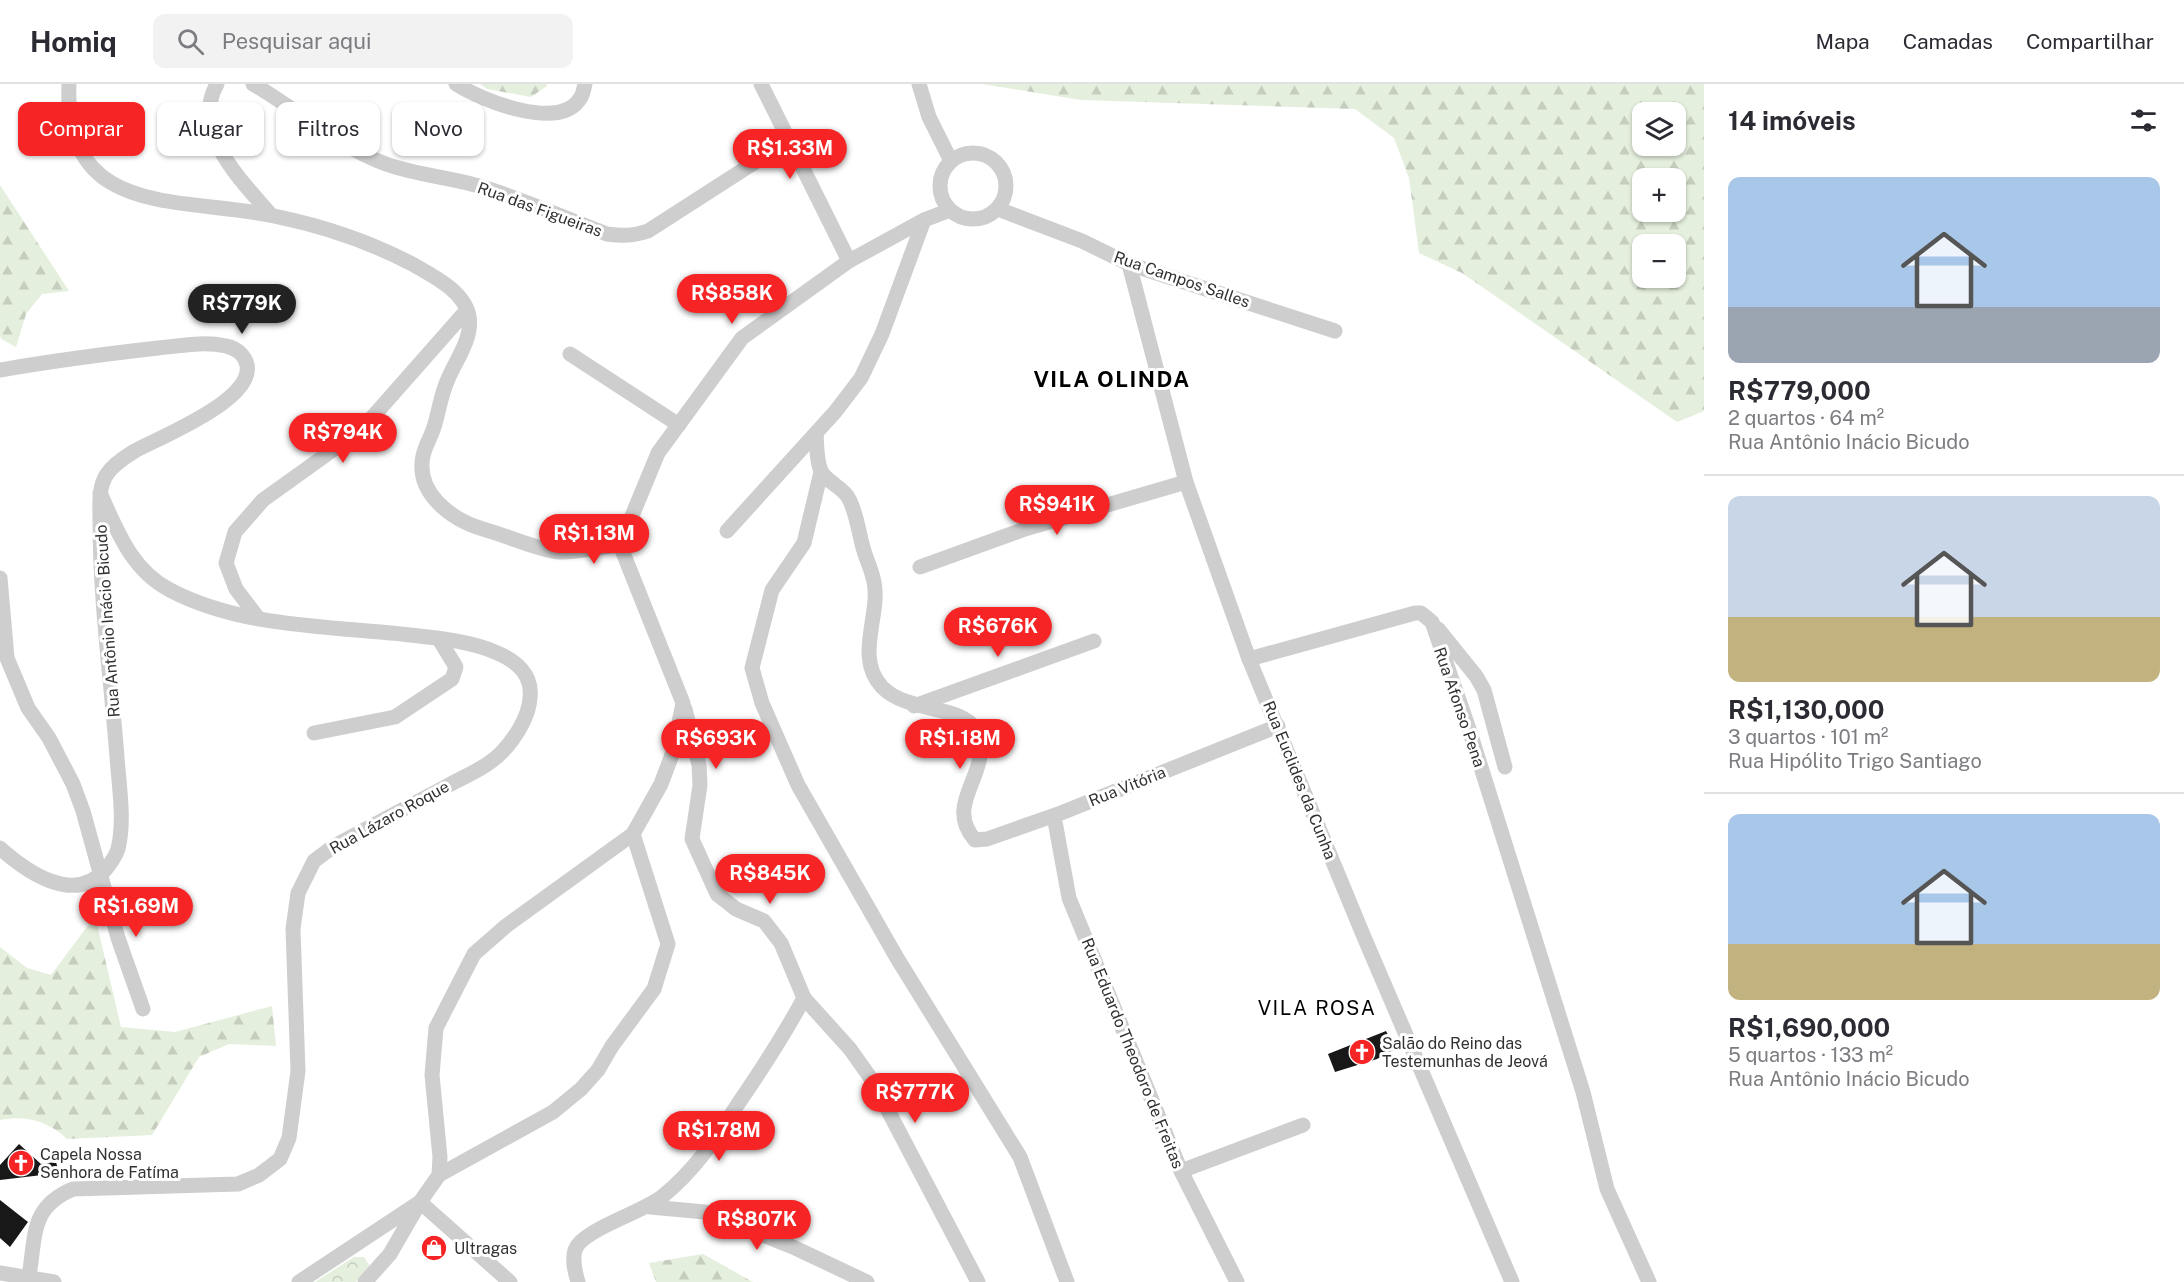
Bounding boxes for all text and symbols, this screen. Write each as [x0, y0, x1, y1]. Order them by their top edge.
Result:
search box [153, 14, 573, 68]
text: Homiq [30, 25, 117, 58]
icon: search [174, 25, 207, 58]
text: Pesquisar aqui [222, 28, 372, 54]
text: Mapa [1816, 29, 1870, 54]
text: Camadas [1903, 29, 1993, 54]
text: Compartilhar [2026, 29, 2154, 54]
chip: Comprar [18, 102, 145, 156]
chip: Alugar [157, 102, 264, 156]
chip: Filtros [276, 102, 380, 156]
chip: Novo [392, 102, 484, 156]
map controls [1632, 102, 1686, 288]
button: layers [1632, 102, 1686, 156]
icon: filters [2127, 104, 2160, 137]
text: 14 imóveis [1728, 105, 1856, 136]
pin: R$1.33M [735, 129, 845, 180]
text: R$1.33M [747, 136, 833, 160]
button: + [1632, 168, 1686, 222]
street label: Rua das Figueiras [475, 178, 605, 241]
icon: home [1890, 216, 1998, 324]
button: − [1632, 234, 1686, 288]
street label: Rua Campos Salles [1111, 247, 1252, 312]
pin: R$858K [683, 274, 781, 325]
text: R$858K [691, 281, 773, 305]
pin: R$779K [193, 284, 291, 335]
text: R$779K [202, 291, 282, 315]
district label: VILA OLINDA [1033, 366, 1191, 392]
text: R$779,000 [1728, 375, 1871, 406]
text: 2 quartos · 64 m² [1728, 406, 1884, 430]
pin: R$794K [294, 413, 392, 464]
text: R$794K [303, 420, 383, 444]
text: Rua Antônio Inácio Bicudo [1728, 430, 1970, 454]
pin: R$941K [1008, 485, 1106, 536]
text: R$941K [1019, 492, 1095, 516]
pin: R$1.13M [539, 514, 649, 565]
text: R$1.13M [553, 521, 635, 545]
street label: Rua Antônio Inácio Bicudo [91, 524, 124, 718]
icon: home [1890, 535, 1998, 643]
pin: R$676K [949, 607, 1047, 658]
text: R$676K [958, 614, 1038, 638]
street label: Rua Afonso Pena [1430, 645, 1489, 770]
text: R$1,130,000 [1728, 694, 1885, 725]
street label: Rua Euclides da Cunha [1259, 698, 1340, 862]
pin: R$693K [667, 719, 765, 770]
pin: R$1.18M [905, 719, 1015, 770]
text: 3 quartos · 101 m² [1728, 725, 1888, 749]
text: R$693K [675, 726, 757, 750]
text: R$1.18M [919, 726, 1001, 750]
text: Rua Hipólito Trigo Santiago [1728, 749, 1982, 773]
street label: Rua Vitória [1086, 762, 1168, 810]
street label: Rua Lázaro Roque [326, 777, 452, 858]
icon: home [1890, 853, 1998, 961]
pin: R$845K [721, 854, 819, 905]
text: R$845K [729, 861, 811, 885]
pin: R$1.69M [81, 887, 191, 938]
text: R$1.69M [93, 894, 179, 918]
street label: Rua Eduardo Theodoro de Freitas [1077, 935, 1188, 1171]
district label: VILA ROSA [1258, 996, 1376, 1020]
text: R$1,690,000 [1728, 1012, 1890, 1043]
place label: Salão do Reino das Testemunhas de Jeová [1382, 1034, 1548, 1071]
church icon: Salão do Reino das Testemunhas de Jeová [1347, 1037, 1377, 1067]
text: 5 quartos · 133 m² [1728, 1043, 1893, 1067]
text: Rua Antônio Inácio Bicudo [1728, 1067, 1970, 1091]
pin: R$777K [866, 1073, 964, 1124]
text: R$777K [875, 1080, 955, 1104]
pin: R$1.78M [664, 1111, 774, 1162]
text: R$1.78M [677, 1118, 761, 1142]
place label: Capela Nossa Senhora de Fatíma [40, 1145, 179, 1182]
church icon: Capela Nossa Senhora de Fatíma [6, 1148, 36, 1178]
pin: R$807K [708, 1200, 806, 1251]
text: R$807K [717, 1207, 797, 1231]
shop icon: Ultragas [419, 1233, 449, 1263]
place label: Ultragas [454, 1239, 517, 1258]

